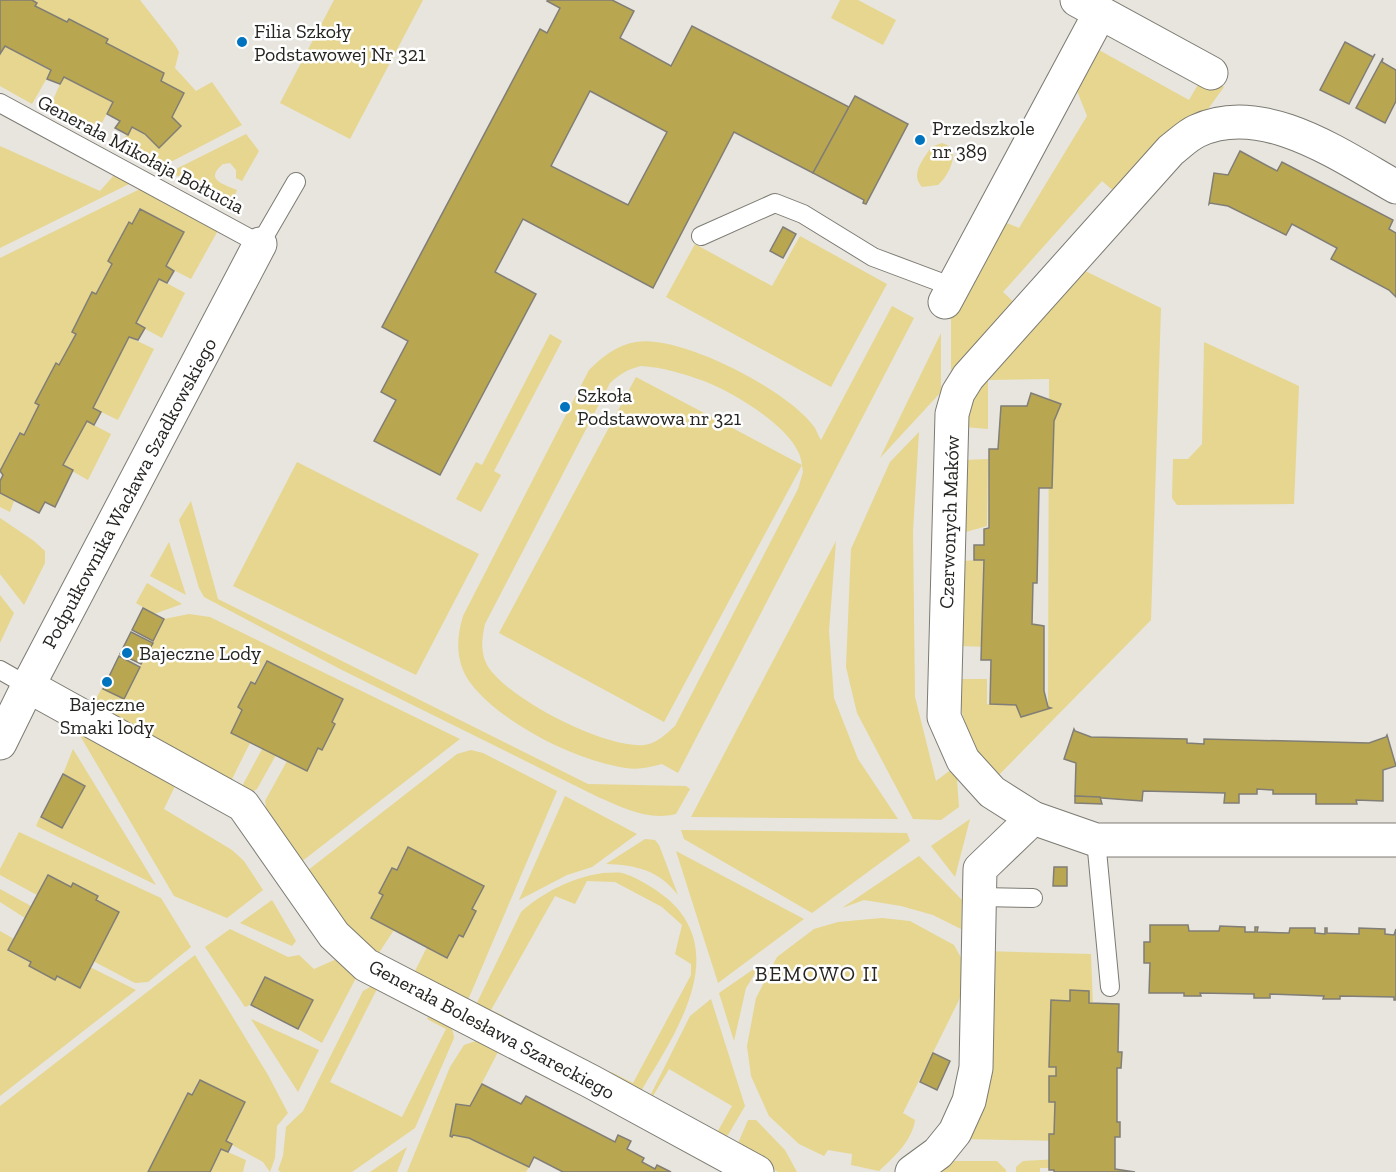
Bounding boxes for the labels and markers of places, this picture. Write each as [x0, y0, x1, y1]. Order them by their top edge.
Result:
place label: Filia Szkoły Podstawowej Nr 321 [254, 19, 426, 66]
marker: Filia Szkoły Podstawowej Nr 321 [235, 35, 249, 49]
place label: Przedszkole nr 389 [932, 116, 1035, 163]
marker: Przedszkole nr 389 [913, 133, 927, 147]
place label: Szkoła Podstawowa nr 321 [577, 383, 742, 430]
marker: Szkoła Podstawowa nr 321 [558, 400, 572, 414]
place label: Bajeczne Lody [139, 641, 262, 665]
marker: Bajeczne Lody [120, 646, 134, 660]
marker: Bajeczne Smaki lody [100, 675, 114, 689]
place label: Bajeczne Smaki lody [60, 692, 155, 739]

